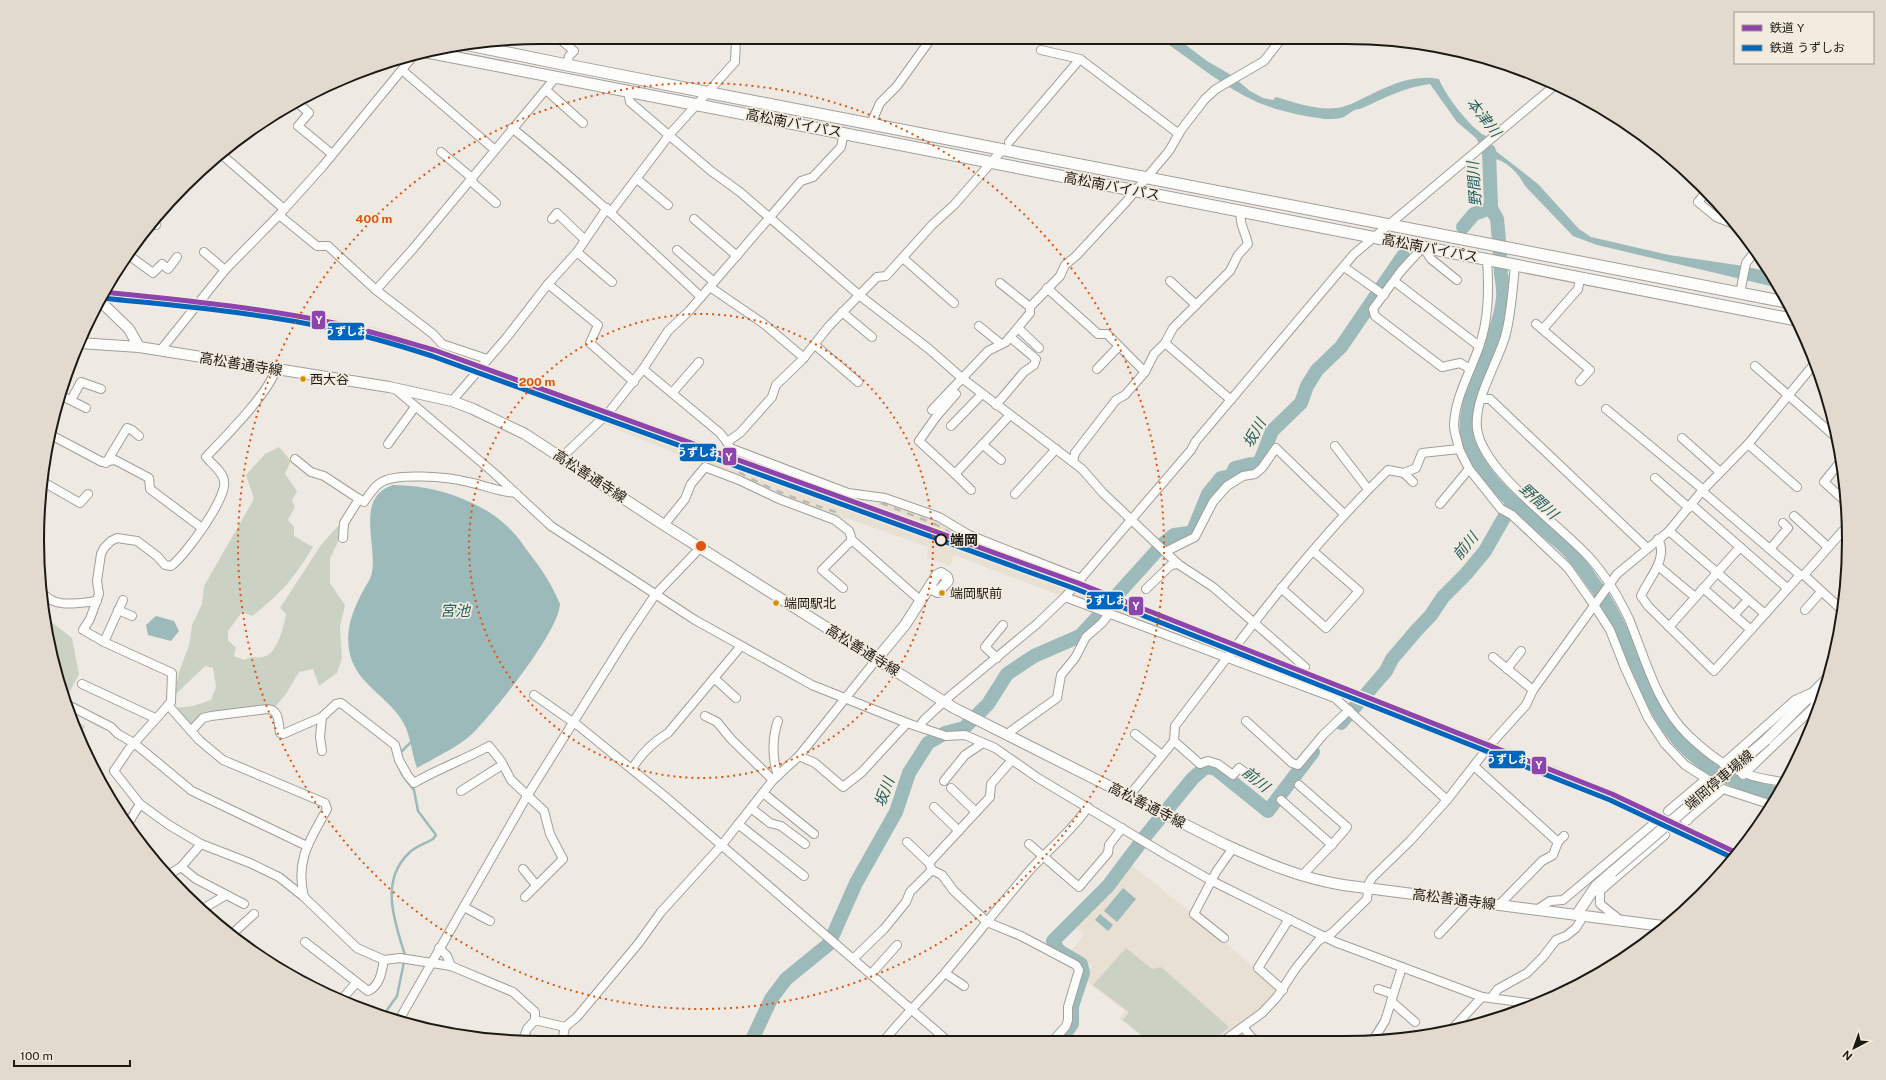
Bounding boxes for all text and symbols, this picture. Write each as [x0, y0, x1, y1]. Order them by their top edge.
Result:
legend [1734, 12, 1874, 64]
text: 鉄道 Y [1770, 21, 1805, 35]
text: 鉄道 うずしお [1770, 41, 1845, 55]
water label: 本津川 [1463, 94, 1506, 142]
street label: 高松南バイパス [745, 106, 843, 140]
water label: 野間川 [1464, 159, 1484, 207]
street label: 高松南バイパス [1063, 169, 1161, 203]
text: 400 m [356, 212, 393, 226]
street label: 高松南バイパス [1381, 231, 1479, 265]
line badge: Y [311, 310, 326, 330]
text: Y [315, 314, 323, 326]
line badge: うずしお [327, 322, 365, 341]
text: うずしお [324, 325, 368, 337]
street label: 高松善通寺線 [198, 350, 284, 378]
place label: 西大谷 [310, 372, 349, 387]
marker: 西大谷 [298, 374, 308, 384]
text: 200 m [519, 375, 555, 389]
water label: 坂川 [1239, 414, 1270, 450]
line badge: うずしお [679, 443, 717, 462]
street label: 高松善通寺線 [550, 446, 630, 506]
text: うずしお [676, 446, 720, 458]
line badge: Y [722, 447, 737, 466]
text: Y [725, 451, 733, 463]
water label: 野間川 [1517, 480, 1563, 524]
water label: 前川 [1449, 527, 1482, 563]
place label: 端岡 [950, 532, 978, 548]
marker: 端岡 [934, 533, 948, 547]
centre of rings [694, 539, 708, 553]
place label: 端岡駅前 [950, 586, 1002, 601]
marker: 端岡駅前 [937, 588, 947, 598]
line badge: うずしお [1086, 591, 1124, 610]
text: うずしお [1083, 594, 1127, 606]
place label: 端岡駅北 [784, 596, 836, 611]
line badge: Y [1128, 596, 1144, 616]
marker: 端岡駅北 [771, 598, 781, 608]
text: Y [1132, 600, 1140, 612]
water label: 宮池 [440, 602, 472, 619]
street label: 高松善通寺線 [823, 621, 903, 679]
street label: 端岡停車場線 [1682, 747, 1756, 813]
line badge: うずしお [1488, 750, 1526, 769]
text: うずしお [1485, 753, 1529, 765]
line badge: Y [1531, 756, 1547, 775]
text: Y [1535, 759, 1543, 771]
water label: 前川 [1239, 763, 1275, 796]
water label: 坂川 [871, 773, 898, 809]
street label: 高松善通寺線 [1106, 779, 1188, 831]
street label: 高松善通寺線 [1411, 886, 1497, 912]
north arrow [1834, 1028, 1874, 1068]
scale bar [14, 1042, 130, 1068]
text: N [1840, 1048, 1855, 1063]
text: 100 m [20, 1049, 53, 1063]

